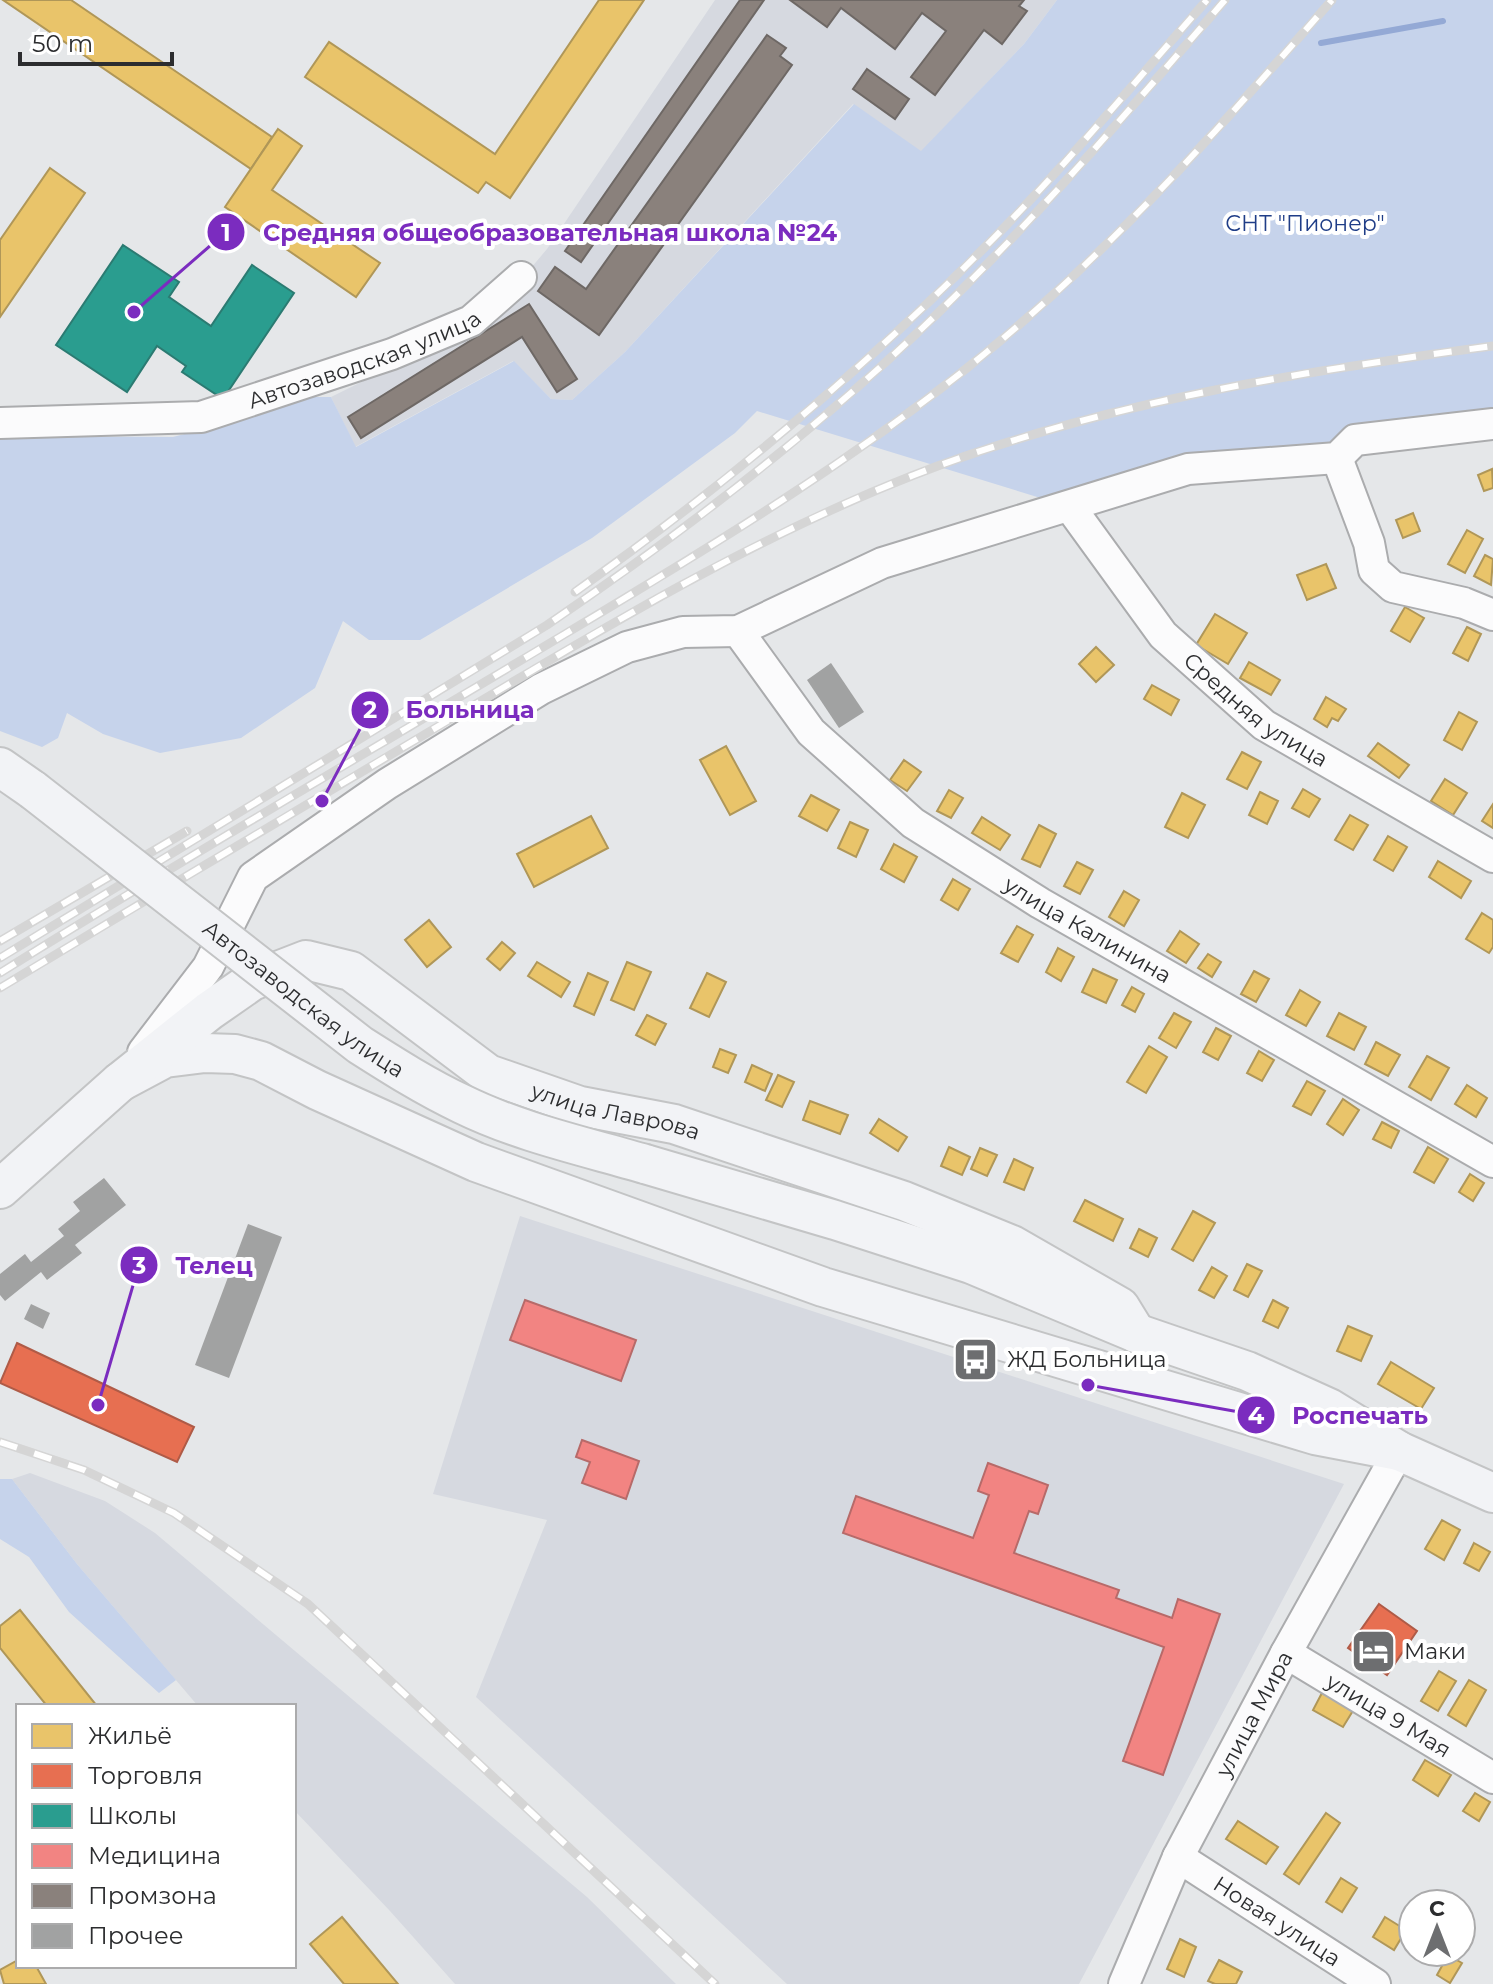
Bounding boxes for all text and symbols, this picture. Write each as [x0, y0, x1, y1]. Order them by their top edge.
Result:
scale bar [20, 16, 172, 66]
text: 50 m [32, 29, 93, 58]
callout: Средняя общеобразовательная школа №24 [206, 208, 853, 256]
park label: СНТ "Пионер" [1225, 210, 1385, 237]
text: 1 [221, 218, 231, 247]
text: Средняя общеобразовательная школа №24 [263, 218, 838, 247]
street label: Автозаводская улица [245, 305, 487, 415]
street label: Средняя улица [1178, 647, 1333, 773]
callout: Больница [350, 686, 551, 734]
text: 2 [363, 695, 377, 724]
text: Больница [406, 695, 534, 724]
street label: улица Калинина [998, 870, 1176, 989]
street label: Автозаводская улица [197, 915, 409, 1084]
street label: улица Лаврова [526, 1077, 704, 1146]
callout: Телец [119, 1241, 269, 1289]
text: 3 [131, 1251, 146, 1280]
text: Телец [175, 1251, 253, 1280]
bus stop icon: ЖД Больница [952, 1335, 1000, 1383]
place label: ЖД Больница [1007, 1346, 1166, 1373]
callout: Роспечать [1236, 1391, 1444, 1439]
text: 4 [1248, 1401, 1265, 1430]
text: Роспечать [1292, 1401, 1428, 1430]
hotel icon: Маки [1349, 1627, 1397, 1675]
place label: Маки [1404, 1638, 1466, 1665]
street label: улица Мира [1209, 1646, 1299, 1783]
street label: улица 9 Мая [1320, 1667, 1456, 1763]
legend [16, 1704, 296, 1968]
text: Жильё [88, 1721, 172, 1750]
text: Торговля [88, 1761, 203, 1790]
text: Школы [88, 1801, 177, 1830]
text: Медицина [88, 1841, 221, 1870]
street label: Новая улица [1208, 1870, 1346, 1972]
text: Промзона [88, 1881, 217, 1910]
north arrow [1397, 1888, 1477, 1968]
text: С [1429, 1895, 1445, 1922]
text: Прочее [88, 1921, 184, 1950]

